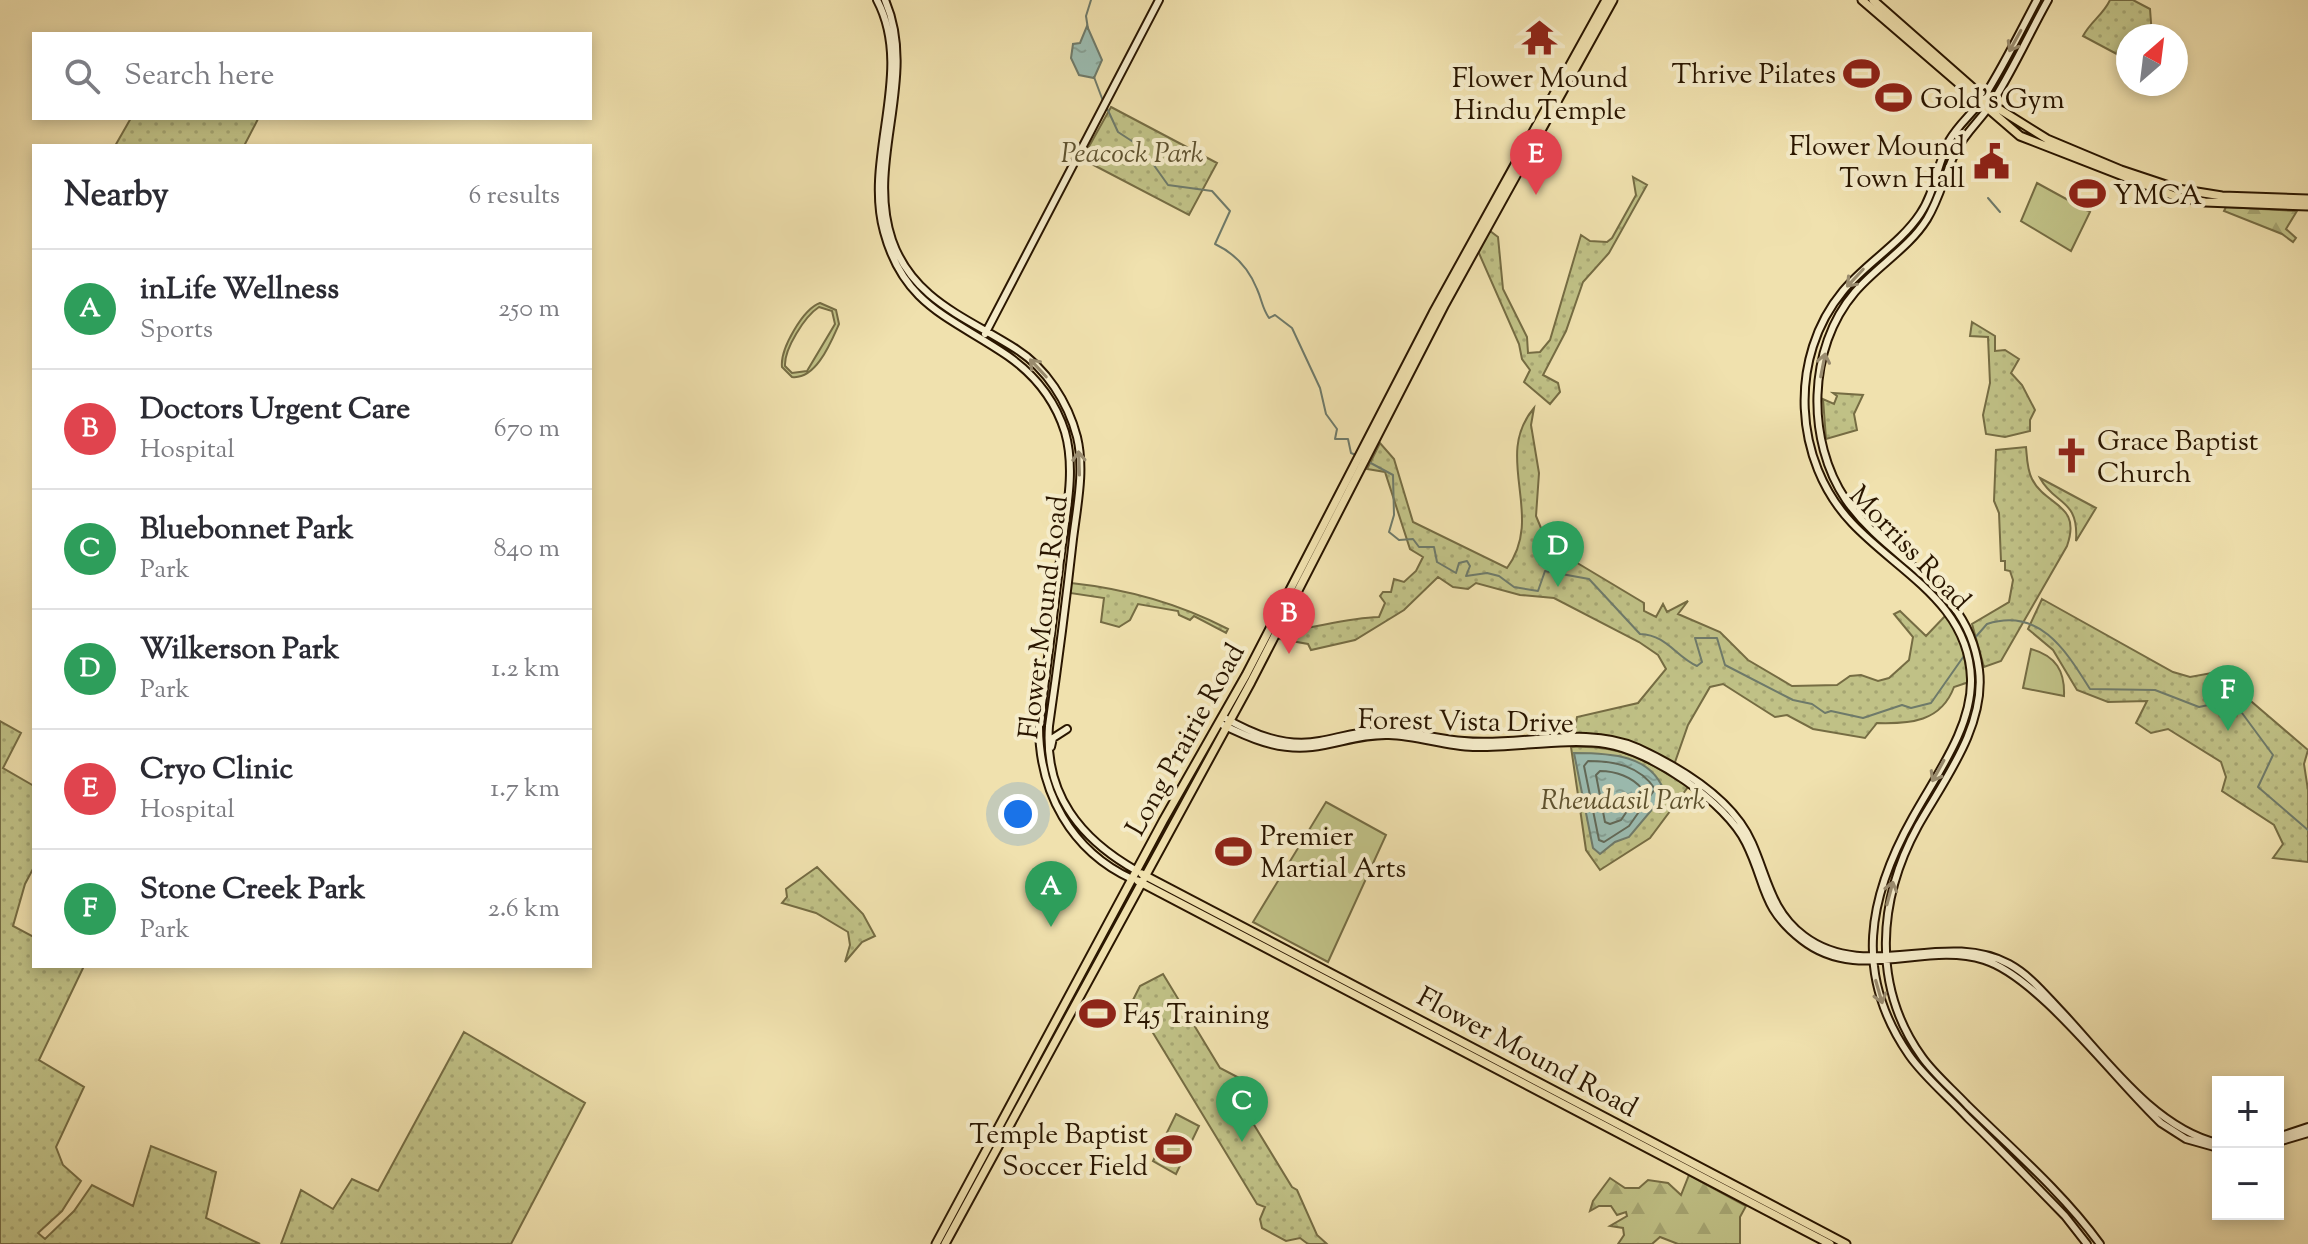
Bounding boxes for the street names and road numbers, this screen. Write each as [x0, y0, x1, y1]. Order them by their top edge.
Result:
street label: Morriss Road [1839, 477, 1979, 621]
street label: Flower Mound Road [1010, 493, 1080, 741]
street label: Long Prairie Road [1117, 637, 1256, 844]
street label: Forest Vista Drive [1358, 701, 1574, 745]
street label: Flower Mound Road [1409, 978, 1644, 1129]

